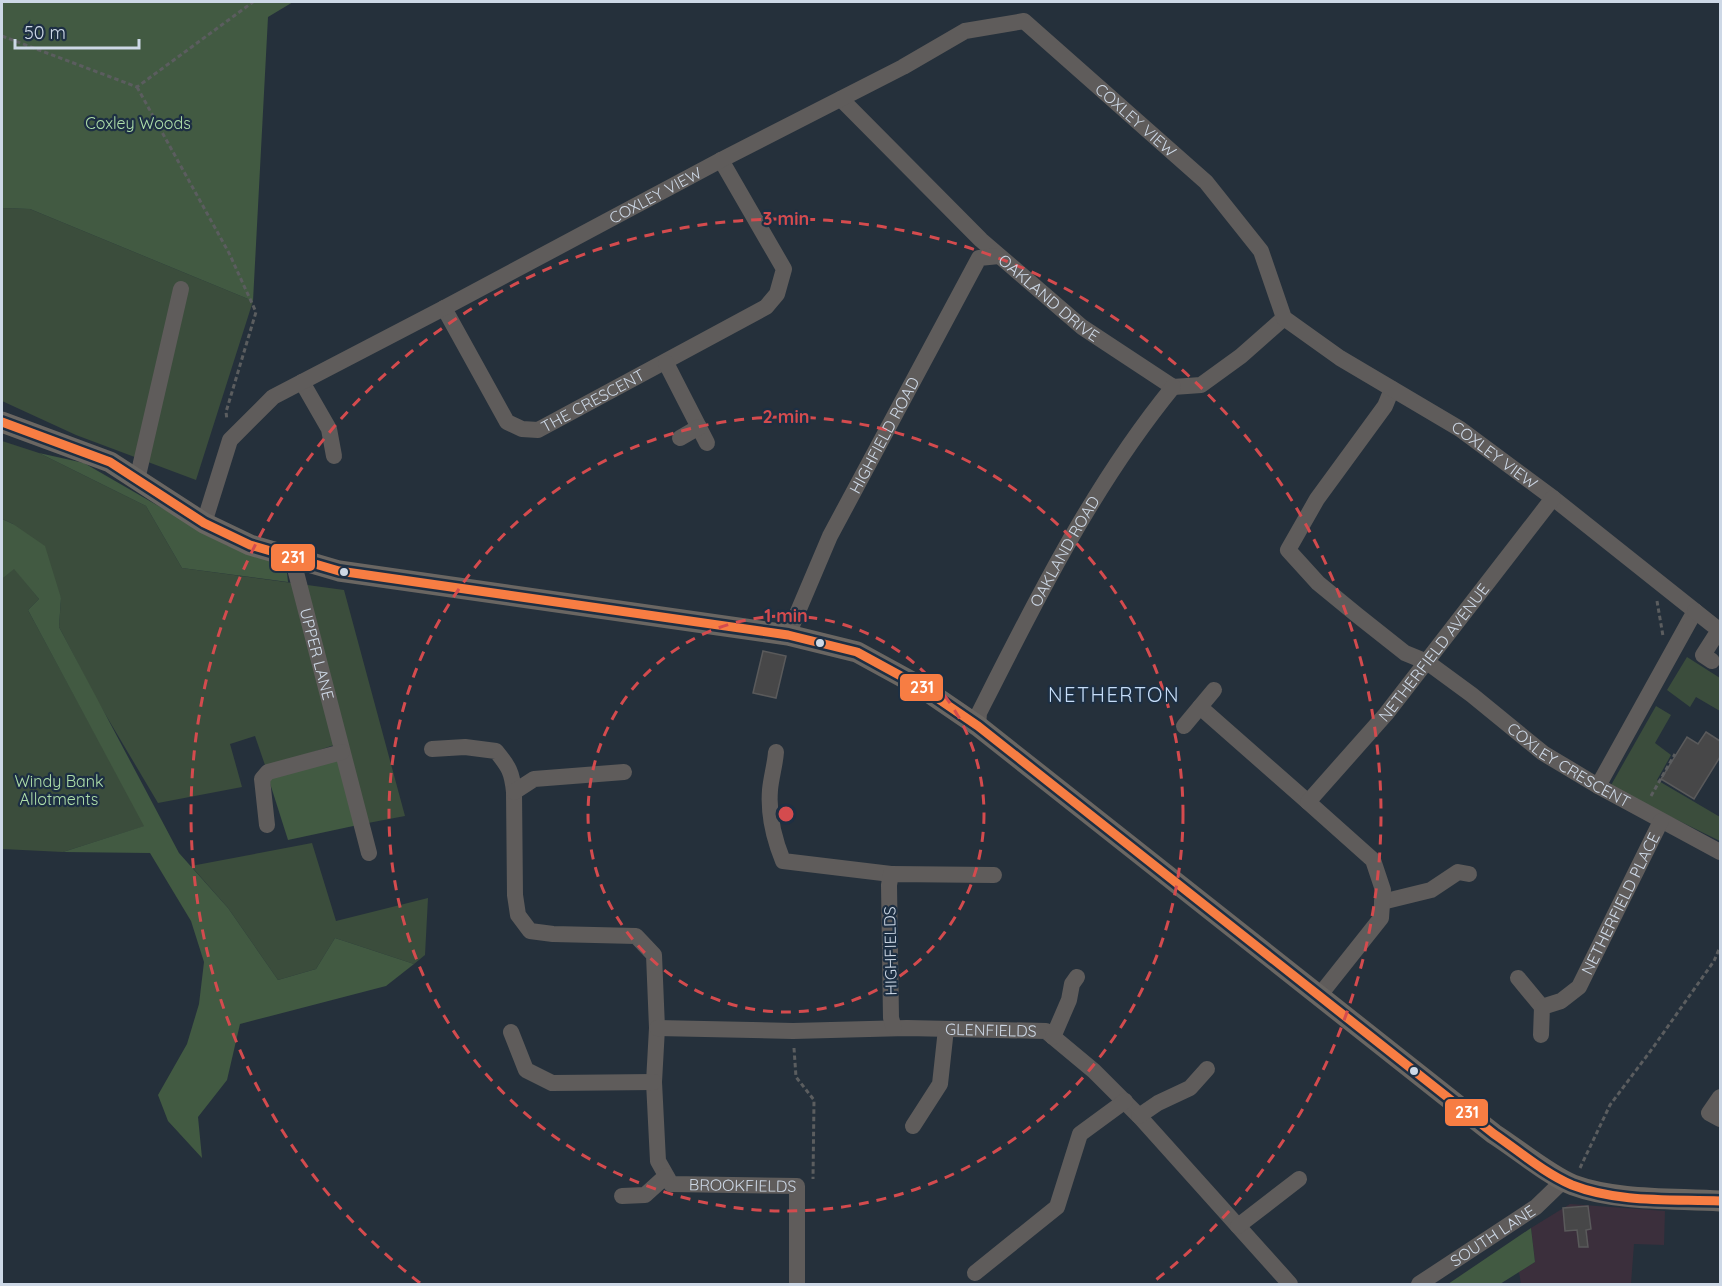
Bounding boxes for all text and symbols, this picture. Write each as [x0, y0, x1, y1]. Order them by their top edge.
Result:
scale bar [15, 12, 140, 50]
text: 50 m [24, 21, 66, 44]
street label: COXLEY VIEW [1091, 79, 1181, 161]
park label: Coxley Woods [85, 113, 191, 133]
street label: COXLEY VIEW [605, 162, 705, 228]
text: 3 min [763, 207, 809, 230]
street label: OAKLAND DRIVE [994, 250, 1103, 346]
street label: THE CRESCENT [537, 364, 648, 437]
street label: HIGHFIELD ROAD [845, 373, 923, 497]
text: 2 min [763, 405, 809, 428]
street label: COXLEY VIEW [1448, 416, 1542, 493]
street label: OAKLAND ROAD [1025, 492, 1104, 610]
line badge: 231 [270, 543, 316, 572]
text: 231 [281, 547, 305, 567]
unlabelled marker [338, 566, 350, 578]
street label: NETHERFIELD AVENUE [1374, 579, 1493, 726]
text: 1 min [764, 604, 808, 627]
street label: UPPER LANE [296, 606, 339, 702]
unlabelled marker [814, 637, 826, 649]
line badge: 231 [899, 673, 944, 702]
text: 231 [910, 677, 934, 697]
district label: NETHERTON [1048, 682, 1180, 707]
street label: COXLEY CRESCENT [1503, 718, 1634, 812]
park label: Windy Bank Allotments [14, 771, 104, 809]
centre of rings [776, 804, 796, 824]
street label: NETHERFIELD PLACE [1577, 829, 1664, 978]
street label: HIGHFIELDS [879, 906, 901, 996]
street label: GLENFIELDS [945, 1019, 1037, 1041]
unlabelled marker [1408, 1065, 1420, 1077]
line badge: 231 [1444, 1098, 1489, 1127]
text: 231 [1455, 1102, 1479, 1122]
street label: BROOKFIELDS [689, 1174, 797, 1196]
street label: SOUTH LANE [1446, 1200, 1539, 1271]

